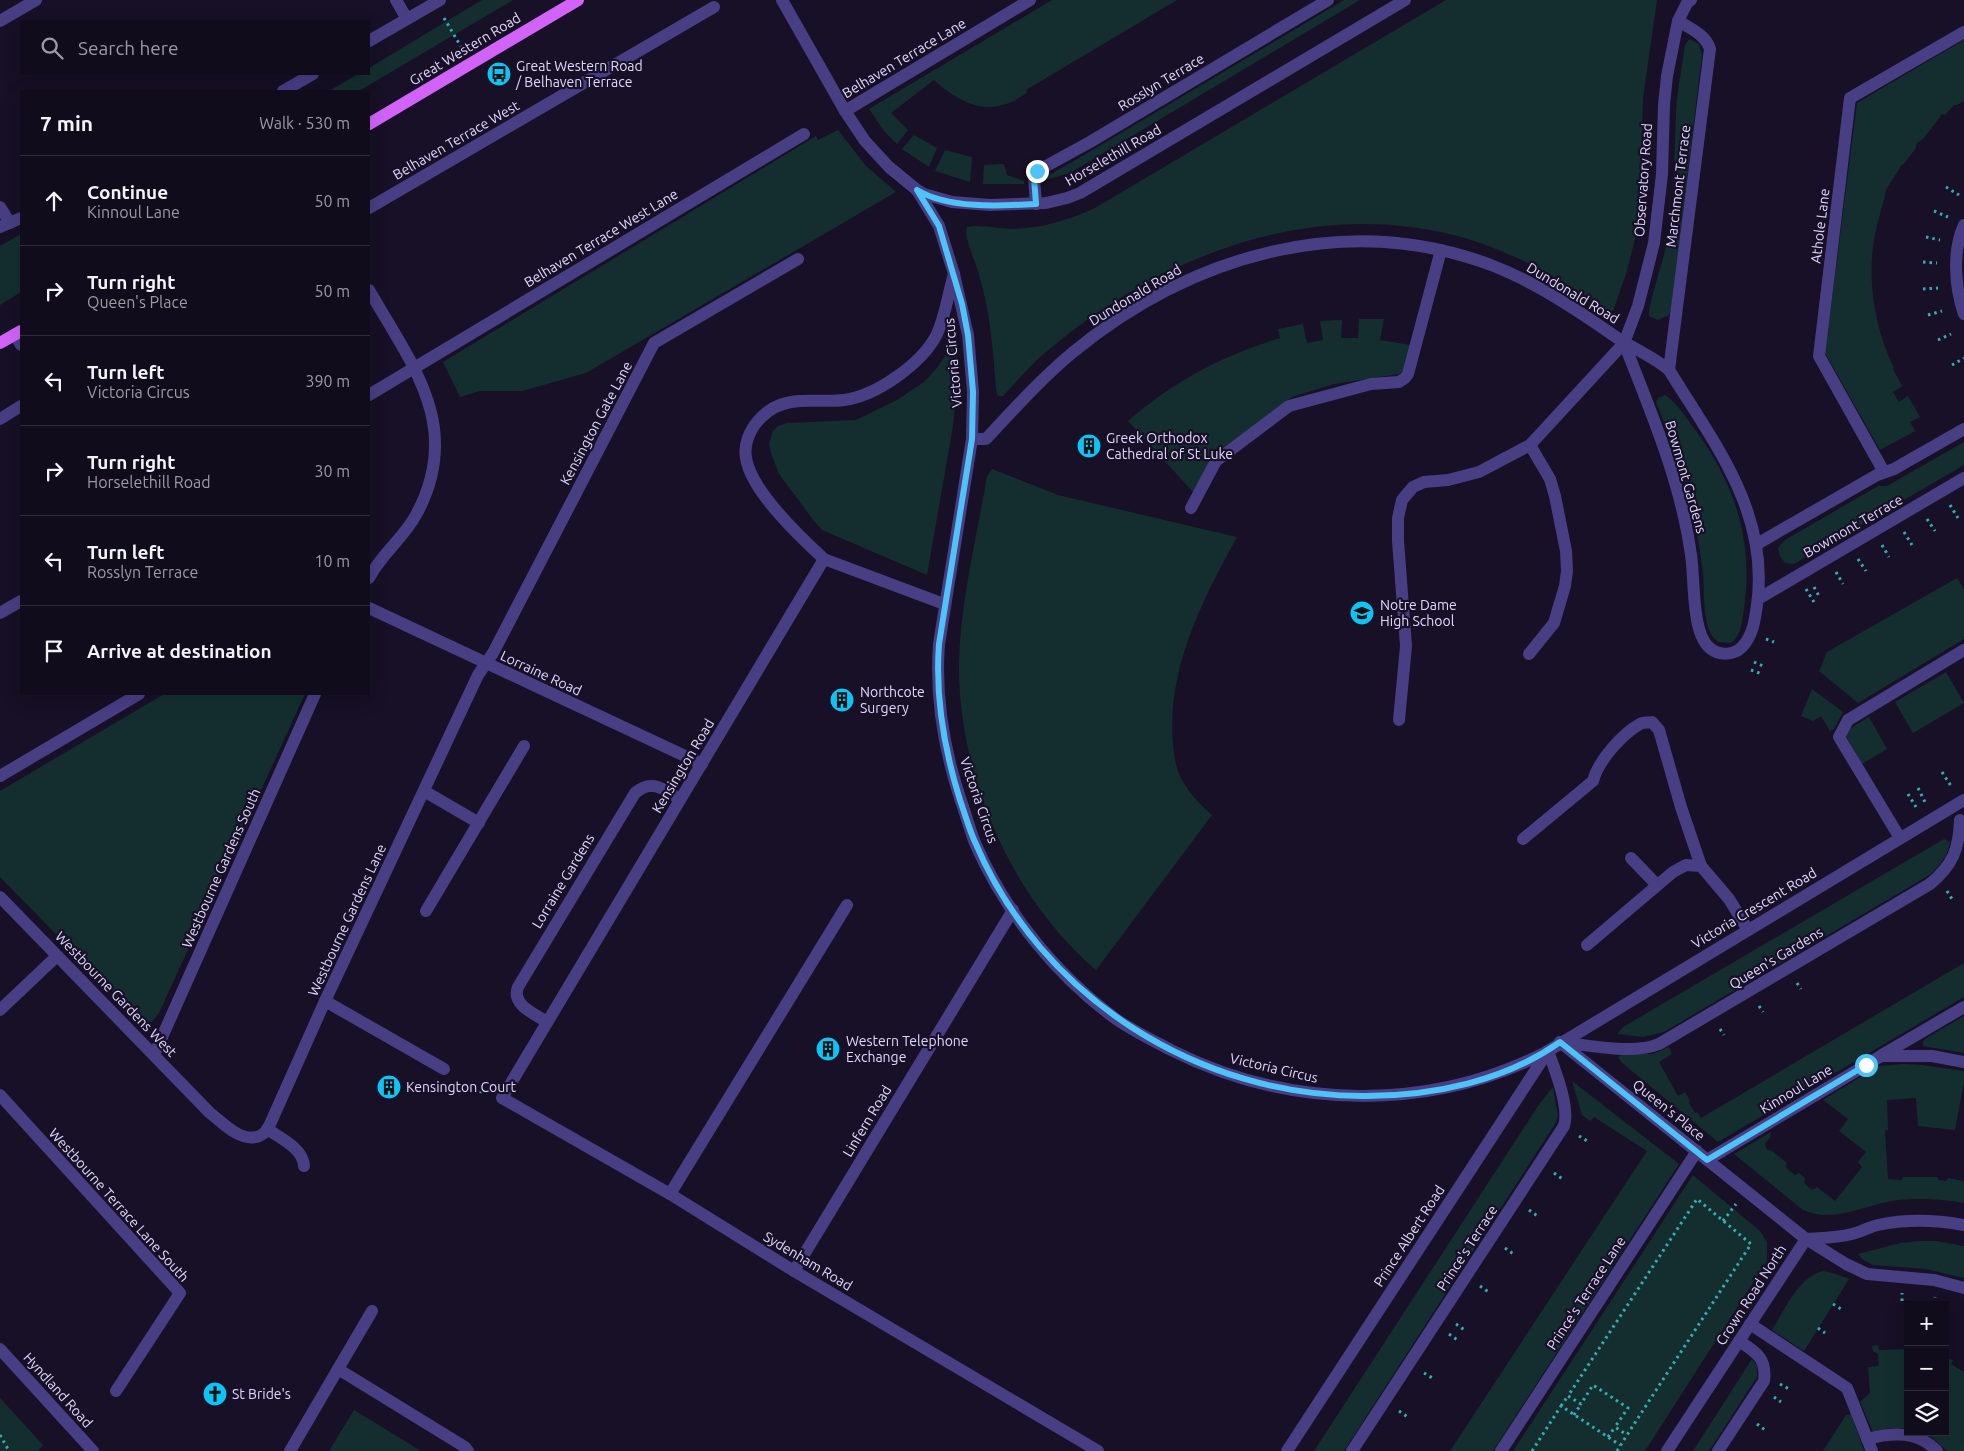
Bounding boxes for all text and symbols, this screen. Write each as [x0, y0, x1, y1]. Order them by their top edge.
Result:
street label: Great Western Road [407, 10, 523, 88]
street label: Belhaven Terrace Lane [839, 15, 969, 101]
search box [20, 20, 370, 75]
icon: search [38, 34, 66, 62]
text: Search here [78, 37, 178, 59]
street label: Rosslyn Terrace [1115, 50, 1207, 114]
place label: Great Western Road / Belhaven Terrace [515, 58, 643, 90]
bus stop icon: Great Western Road / Belhaven Terrace [486, 61, 512, 87]
street label: Belhaven Terrace West [390, 97, 522, 183]
text: 7 min [40, 111, 93, 135]
text: Walk · 530 m [259, 114, 350, 132]
street label: Horselethill Road [1062, 121, 1164, 189]
street label: Observatory Road [1631, 123, 1655, 237]
street label: Marchmont Terrace [1663, 124, 1693, 248]
route end [1026, 160, 1049, 183]
text: Continue [87, 181, 168, 203]
street label: Belhaven Terrace West Lane [521, 186, 681, 290]
icon: ahead [40, 187, 68, 215]
street label: Athole Lane [1807, 188, 1833, 264]
text: 50 m [314, 192, 350, 210]
text: Kinnoul Lane [87, 203, 180, 221]
street label: Dundonald Road [1524, 259, 1622, 327]
street label: Dundonald Road [1086, 261, 1184, 329]
text: Turn right [87, 271, 175, 293]
icon: right [40, 277, 68, 305]
text: 50 m [314, 282, 350, 300]
text: Queen's Place [87, 293, 188, 311]
street label: Victoria Circus [941, 318, 965, 408]
street label: Kensington Gate Lane [557, 359, 635, 487]
text: Turn left [87, 361, 165, 383]
icon: left [40, 367, 68, 395]
text: 390 m [305, 372, 350, 390]
text: Victoria Circus [87, 383, 190, 401]
street label: Bowmont Gardens [1662, 419, 1710, 535]
place label: Greek Orthodox Cathedral of St Luke [1106, 430, 1233, 462]
building icon: Greek Orthodox Cathedral of St Luke [1076, 433, 1102, 459]
text: Turn right [87, 451, 175, 473]
icon: right [40, 457, 68, 485]
text: 30 m [314, 462, 350, 480]
text: Horselethill Road [87, 473, 211, 491]
street label: Bowmont Terrace [1801, 491, 1905, 561]
text: Turn left [87, 541, 165, 563]
icon: left [40, 547, 68, 575]
text: 10 m [314, 552, 350, 570]
text: Rosslyn Terrace [87, 563, 198, 581]
place label: Notre Dame High School [1380, 597, 1457, 629]
school or university icon: Notre Dame High School [1349, 600, 1375, 626]
icon: arrive [40, 637, 68, 665]
text: Arrive at destination [87, 640, 272, 662]
street label: Lorraine Road [498, 647, 584, 699]
place label: Northcote Surgery [860, 684, 925, 716]
building icon: Northcote Surgery [829, 687, 855, 713]
street label: Kensington Road [649, 716, 717, 816]
street label: Victoria Circus [957, 755, 1001, 845]
street label: Westbourne Gardens South [179, 786, 263, 950]
street label: Lorraine Gardens [529, 831, 597, 931]
street label: Westbourne Gardens Lane [305, 842, 389, 998]
street label: Victoria Crescent Road [1689, 864, 1819, 952]
street label: Queen's Gardens [1726, 924, 1826, 992]
street label: Westbourne Gardens West [52, 928, 180, 1060]
place label: Western Telephone Exchange [846, 1033, 969, 1065]
building icon: Western Telephone Exchange [815, 1036, 841, 1062]
street label: Victoria Circus [1228, 1050, 1320, 1086]
route start [1855, 1054, 1878, 1077]
street label: Kinnoul Lane [1757, 1061, 1835, 1117]
building icon: Kensington Court [376, 1074, 402, 1100]
street label: Queen's Place [1630, 1076, 1708, 1144]
place label: Kensington Court [406, 1079, 517, 1095]
street label: Linfern Road [839, 1082, 895, 1160]
street label: Westbourne Terrace Lane South [46, 1125, 192, 1285]
street label: Prince Albert Road [1370, 1182, 1448, 1290]
street label: Prince's Terrace [1433, 1202, 1501, 1294]
street label: Sydenham Road [761, 1228, 855, 1294]
street label: Prince's Terrace Lane [1543, 1233, 1629, 1353]
street label: Crown Road North [1713, 1242, 1789, 1348]
map controls [1904, 1301, 1949, 1436]
button: + [1904, 1301, 1949, 1346]
button: − [1904, 1346, 1949, 1391]
street label: Hyndland Road [20, 1349, 96, 1431]
church icon: St Bride's [202, 1381, 228, 1407]
place label: St Bride's [232, 1386, 291, 1402]
button: layers [1904, 1391, 1949, 1436]

